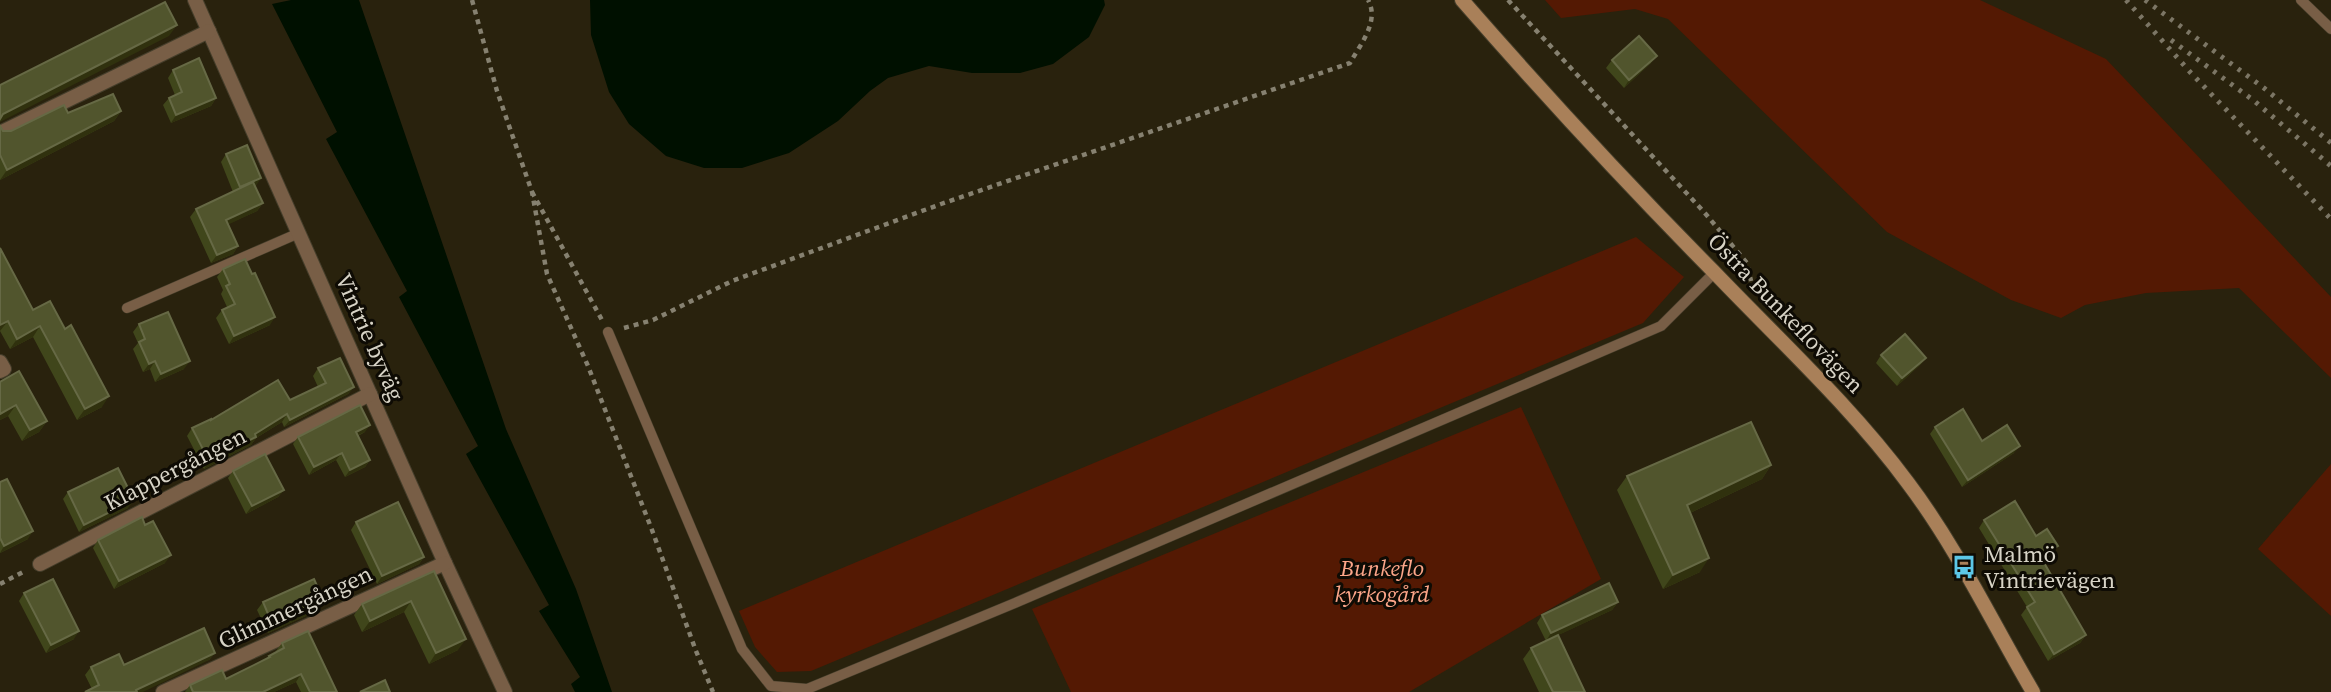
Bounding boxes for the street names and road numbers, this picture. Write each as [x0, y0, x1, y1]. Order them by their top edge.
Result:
street label: Östra Bunkeflovägen [1701, 226, 1871, 400]
street label: Vintrie byväg [328, 268, 412, 406]
street label: Klappergången [99, 419, 252, 519]
street label: Glimmergången [213, 557, 377, 657]

